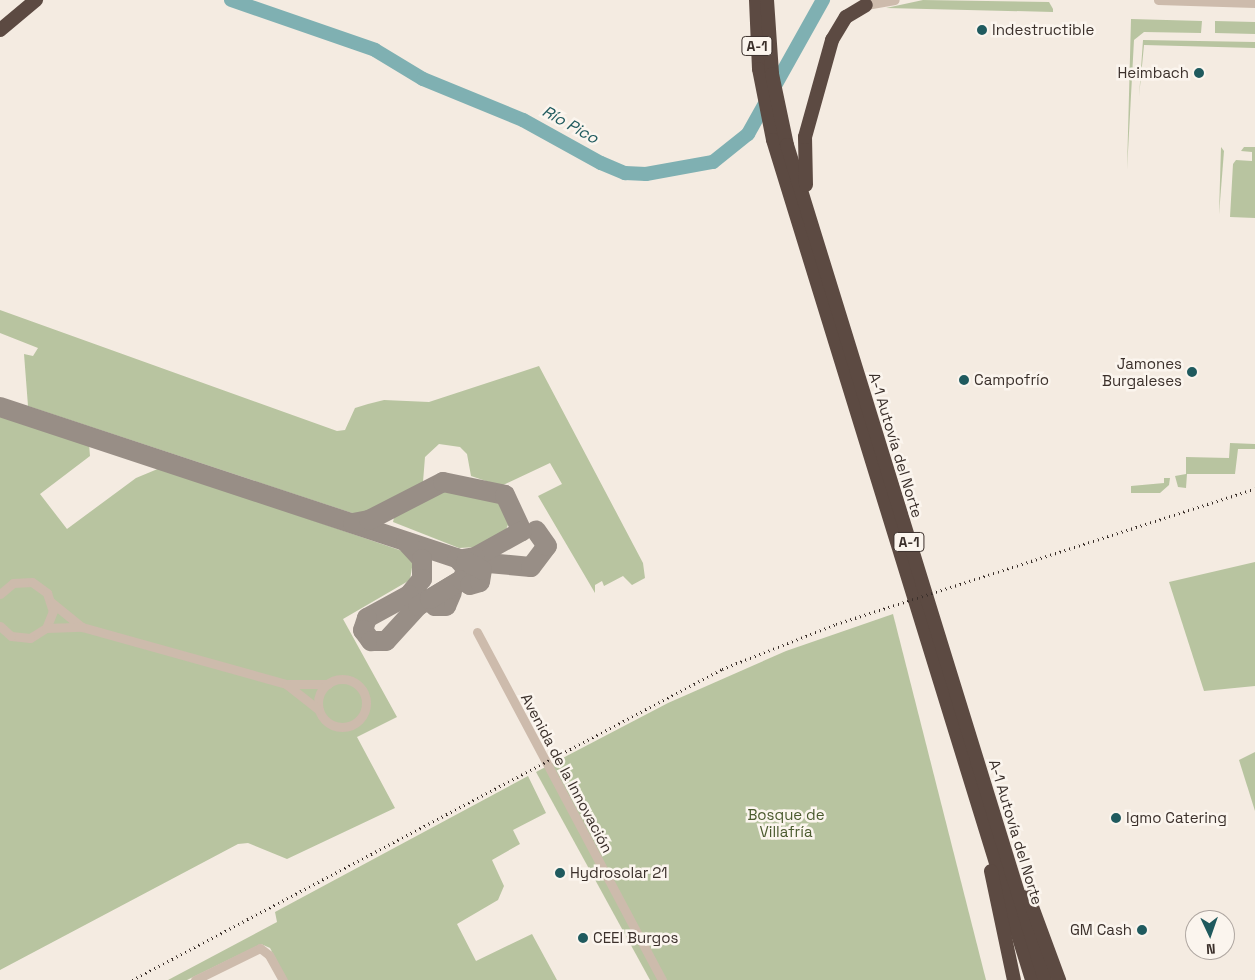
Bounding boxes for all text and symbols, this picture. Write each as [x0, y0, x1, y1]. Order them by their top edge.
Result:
place label: Indestructible [992, 21, 1094, 39]
marker: Indestructible [976, 24, 988, 36]
road number: A-1 [741, 34, 773, 58]
place label: Heimbach [1117, 64, 1189, 82]
marker: Heimbach [1193, 67, 1205, 79]
water label: Río Pico [539, 102, 601, 148]
place label: Jamones Burgaleses [1102, 354, 1182, 389]
marker: Jamones Burgaleses [1186, 366, 1198, 378]
street label: A-1 Autovía del Norte [865, 370, 927, 520]
place label: Campofrío [974, 371, 1049, 389]
marker: Campofrío [958, 374, 970, 386]
road number: A-1 [893, 530, 925, 554]
street label: Avenida de la Innovación [517, 690, 617, 856]
street label: A-1 Autovía del Norte [985, 757, 1047, 907]
park label: Bosque de Villafría [747, 805, 825, 840]
place label: Igmo Catering [1126, 809, 1227, 827]
marker: Igmo Catering [1110, 812, 1122, 824]
place label: Hydrosolar 21 [570, 864, 668, 882]
marker: Hydrosolar 21 [554, 867, 566, 879]
north arrow [1185, 910, 1235, 960]
place label: GM Cash [1070, 921, 1132, 939]
marker: GM Cash [1136, 924, 1148, 936]
place label: CEEI Burgos [593, 929, 678, 947]
marker: CEEI Burgos [577, 932, 589, 944]
text: N [1206, 940, 1216, 958]

